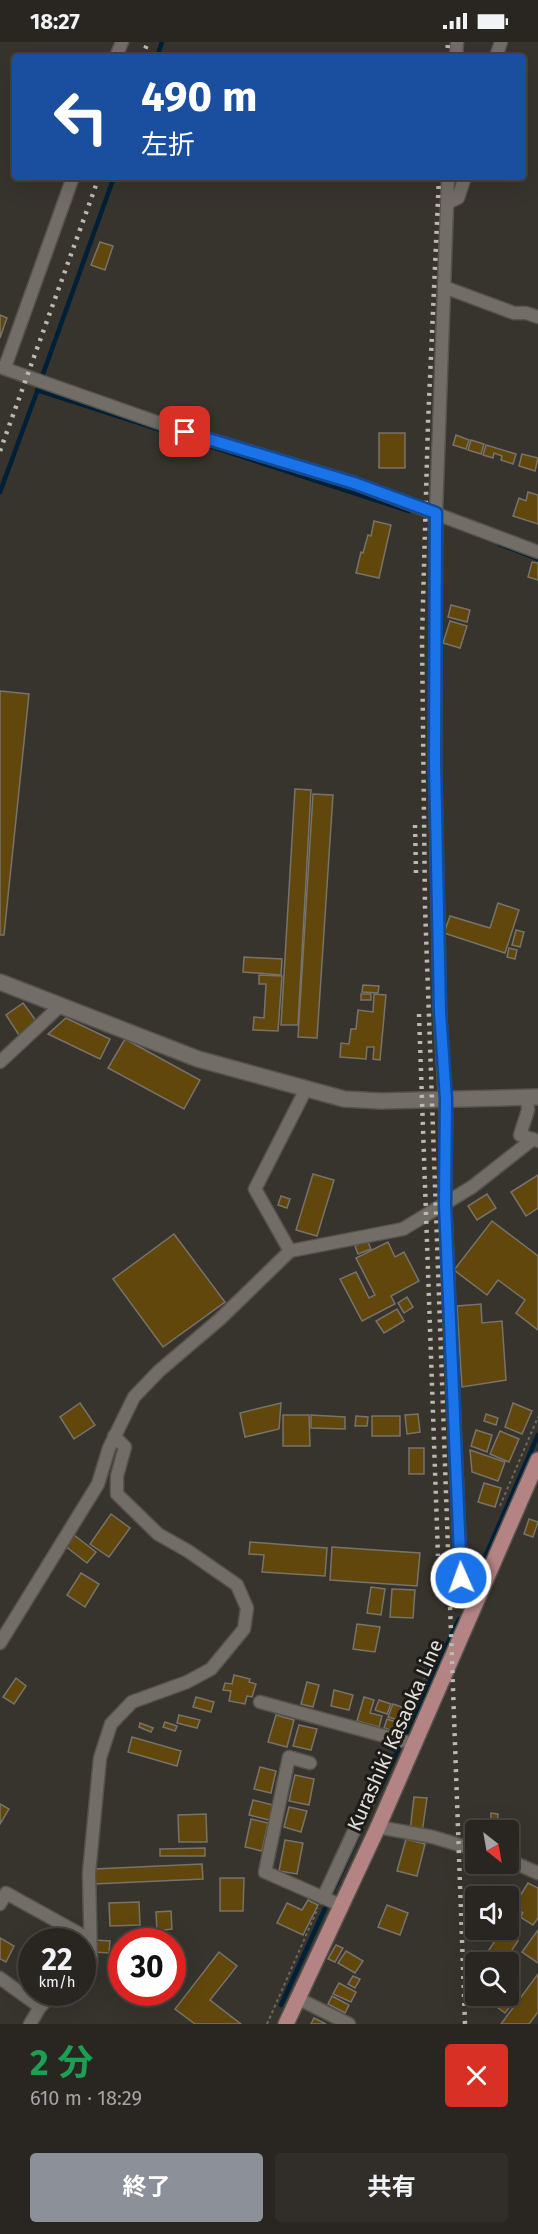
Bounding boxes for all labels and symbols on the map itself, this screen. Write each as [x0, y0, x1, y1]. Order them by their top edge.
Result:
pin [159, 406, 210, 457]
position arrow [429, 1546, 493, 1610]
street label: Kurashiki Kasaoka Line [342, 1635, 448, 1835]
north arrow [465, 1820, 519, 1874]
speed limit sign: 30 [108, 1928, 186, 2006]

